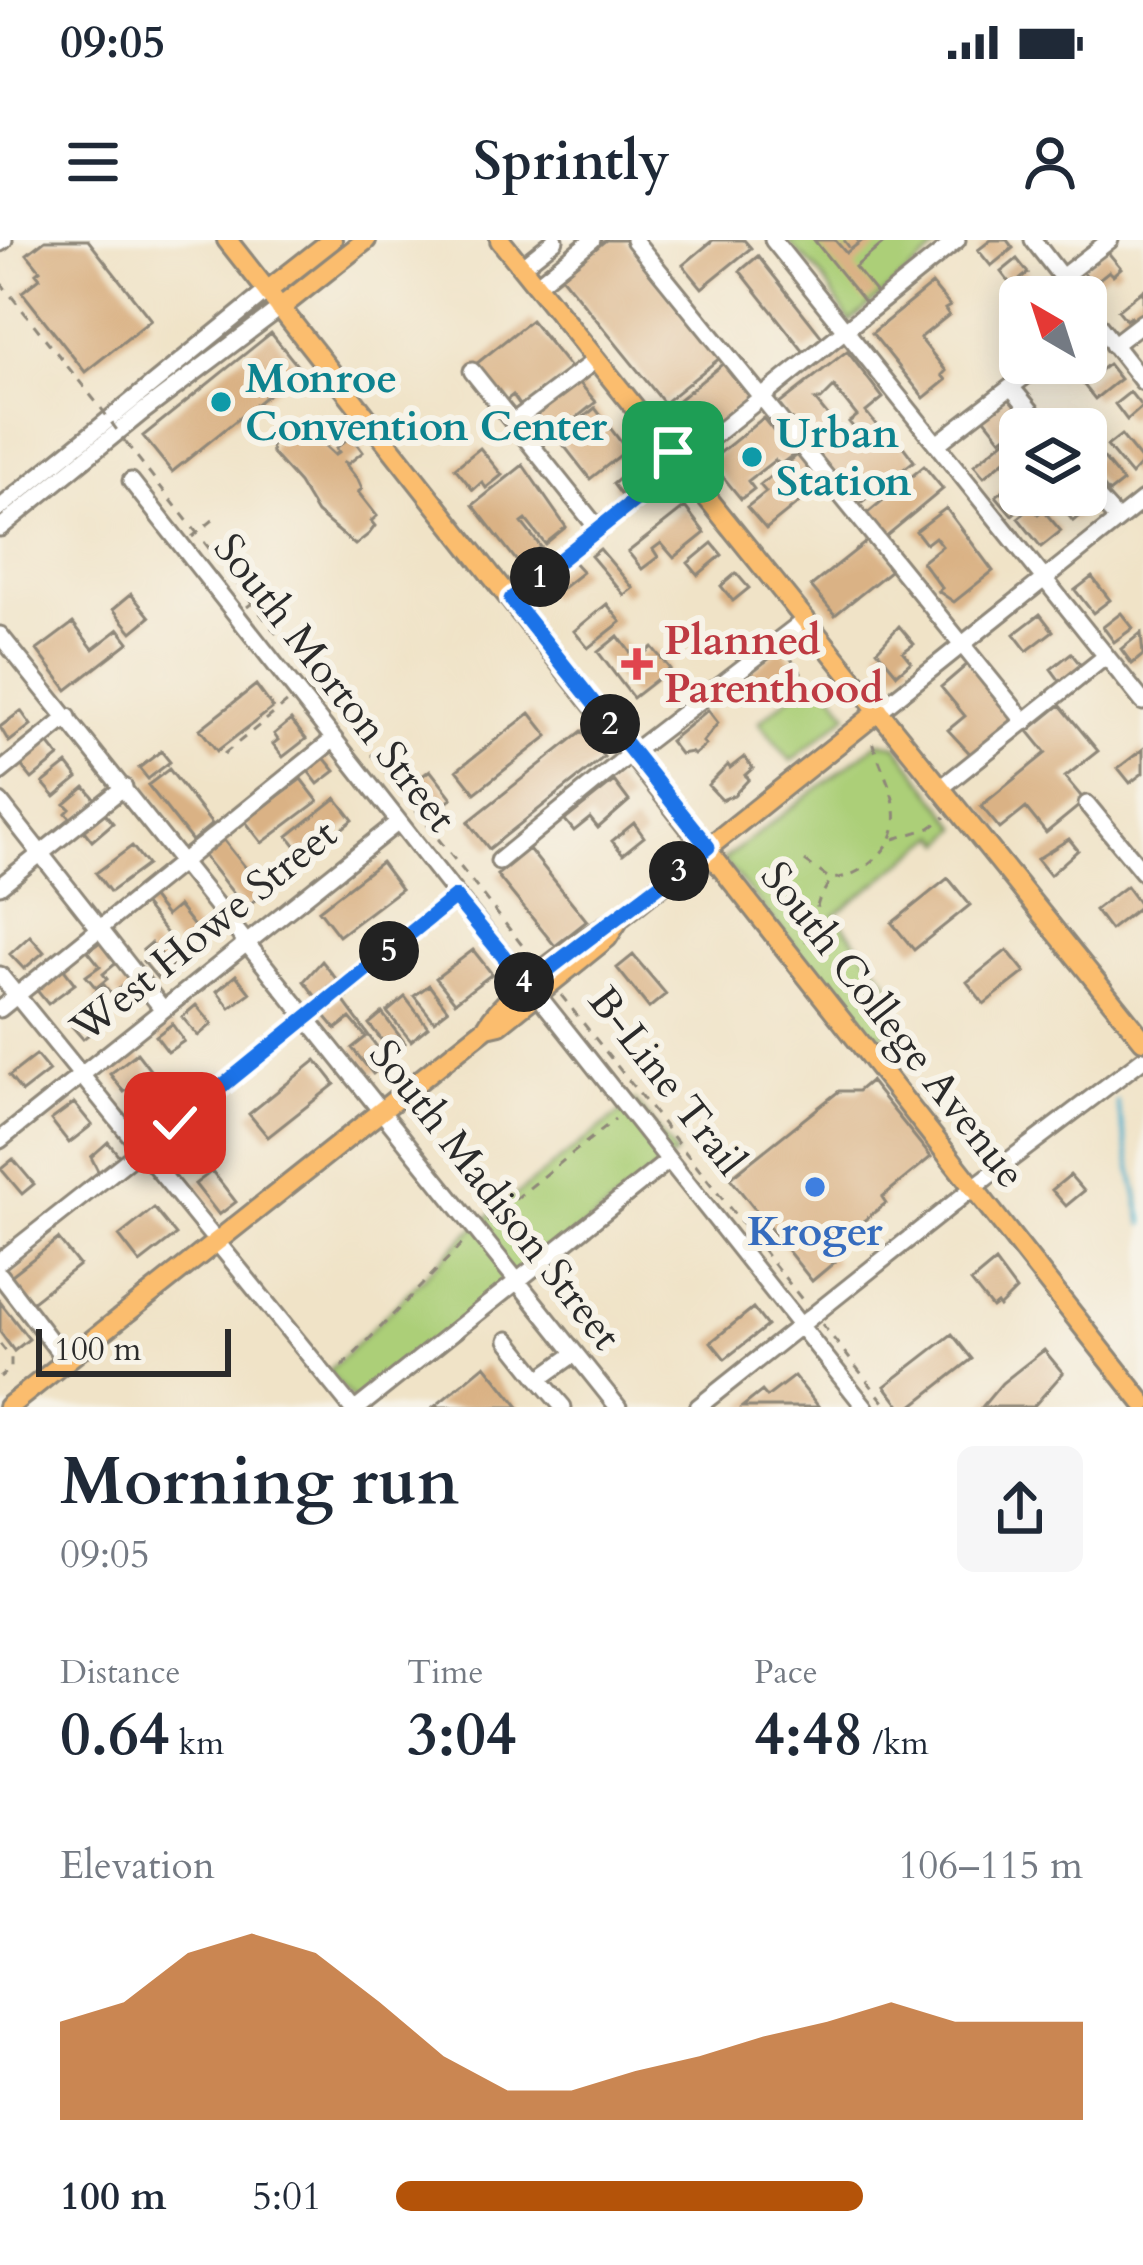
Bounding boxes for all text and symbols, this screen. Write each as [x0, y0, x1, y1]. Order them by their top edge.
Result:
text: 09:05 [60, 12, 165, 73]
text: Sprintly [473, 126, 670, 199]
icon: menu [60, 129, 126, 195]
icon: person [1017, 129, 1083, 195]
north arrow [999, 276, 1107, 384]
map controls [999, 276, 1107, 516]
place label: Monroe Convention Center [245, 350, 607, 455]
marker: Monroe Convention Center [208, 389, 234, 415]
pin [622, 401, 724, 503]
place label: Urban Station [776, 405, 912, 510]
button: layers [999, 408, 1107, 516]
icon: arrive [640, 419, 706, 485]
marker: Urban Station [739, 444, 765, 470]
street label: South Morton Street [200, 522, 470, 844]
pin: 1 [510, 547, 570, 607]
text: 1 [532, 554, 548, 599]
place label: Planned Parenthood [664, 612, 883, 717]
marker: Planned Parenthood [621, 648, 653, 680]
pin: 2 [580, 694, 640, 754]
text: 2 [602, 701, 618, 746]
street label: West Howe Street [58, 806, 349, 1057]
pin: 3 [649, 841, 709, 901]
text: 3 [671, 848, 687, 893]
street label: South College Avenue [747, 850, 1039, 1200]
pin: 5 [359, 921, 419, 981]
text: 5 [381, 928, 397, 973]
pin: 4 [494, 952, 554, 1012]
text: 4 [516, 959, 532, 1004]
street label: B-Line Trail [575, 975, 759, 1187]
street label: South Madison Street [356, 1028, 634, 1362]
pin [124, 1072, 226, 1174]
icon: check [142, 1090, 208, 1156]
marker: Kroger [802, 1174, 828, 1200]
place label: Kroger [747, 1203, 883, 1260]
scale bar [36, 1323, 231, 1376]
text: 100 m [54, 1327, 141, 1372]
text: Morning run [60, 1438, 459, 1527]
button: share [957, 1446, 1083, 1572]
text: 09:05 [60, 1528, 150, 1581]
text: Distance [60, 1650, 181, 1695]
text: Time [407, 1650, 483, 1695]
text: Pace [754, 1650, 818, 1695]
text: 0.64 [60, 1695, 170, 1776]
text: 3:04 [407, 1695, 517, 1776]
text: 4:48 [754, 1695, 864, 1776]
text: km [170, 1721, 224, 1766]
text: /km [864, 1721, 929, 1766]
text: Elevation [60, 1839, 215, 1892]
text: 106–115 m [898, 1839, 1083, 1892]
text: 100 m [60, 2170, 166, 2223]
text: 5:01 [252, 2170, 322, 2223]

